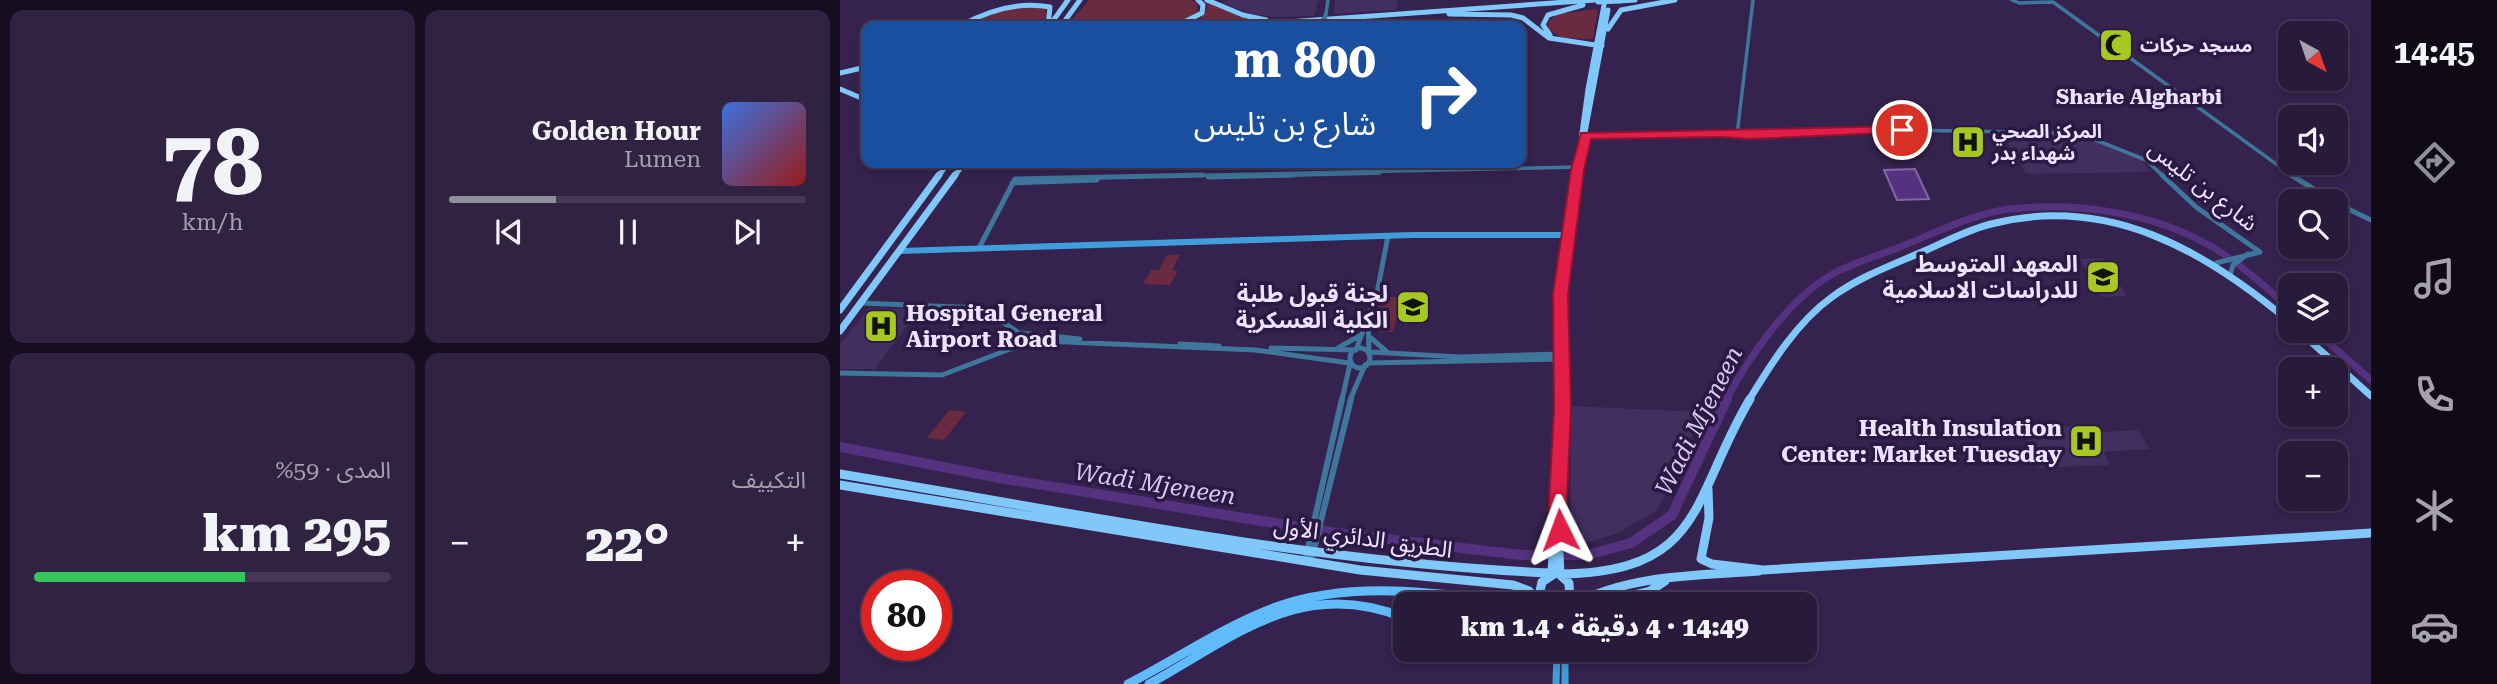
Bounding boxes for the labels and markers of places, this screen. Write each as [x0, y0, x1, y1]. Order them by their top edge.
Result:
mosque icon: مسجد حركات [2097, 26, 2135, 64]
place label: مسجد حركات [2140, 34, 2252, 57]
pin [1872, 100, 1932, 160]
place label: المركز الصحي شهداء بدر [1991, 120, 2102, 165]
hospital icon: المركز الصحي شهداء بدر [1949, 123, 1987, 161]
place label: المعهد المتوسط للدراسات الاسلامية [1883, 251, 2078, 304]
school or university icon: المعهد المتوسط للدراسات الاسلامية [2084, 258, 2122, 296]
place label: لجنة قبول طلبة الكلية العسكرية [1236, 281, 1388, 334]
school or university icon: لجنة قبول طلبة الكلية العسكرية [1394, 288, 1432, 326]
place label: Hospital General Airport Road [906, 300, 1103, 353]
hospital icon: Hospital General Airport Road [862, 307, 900, 345]
place label: Health Insulation Center: Market Tuesday [1781, 415, 2063, 468]
hospital icon: Health Insulation Center: Market Tuesday [2067, 422, 2105, 460]

